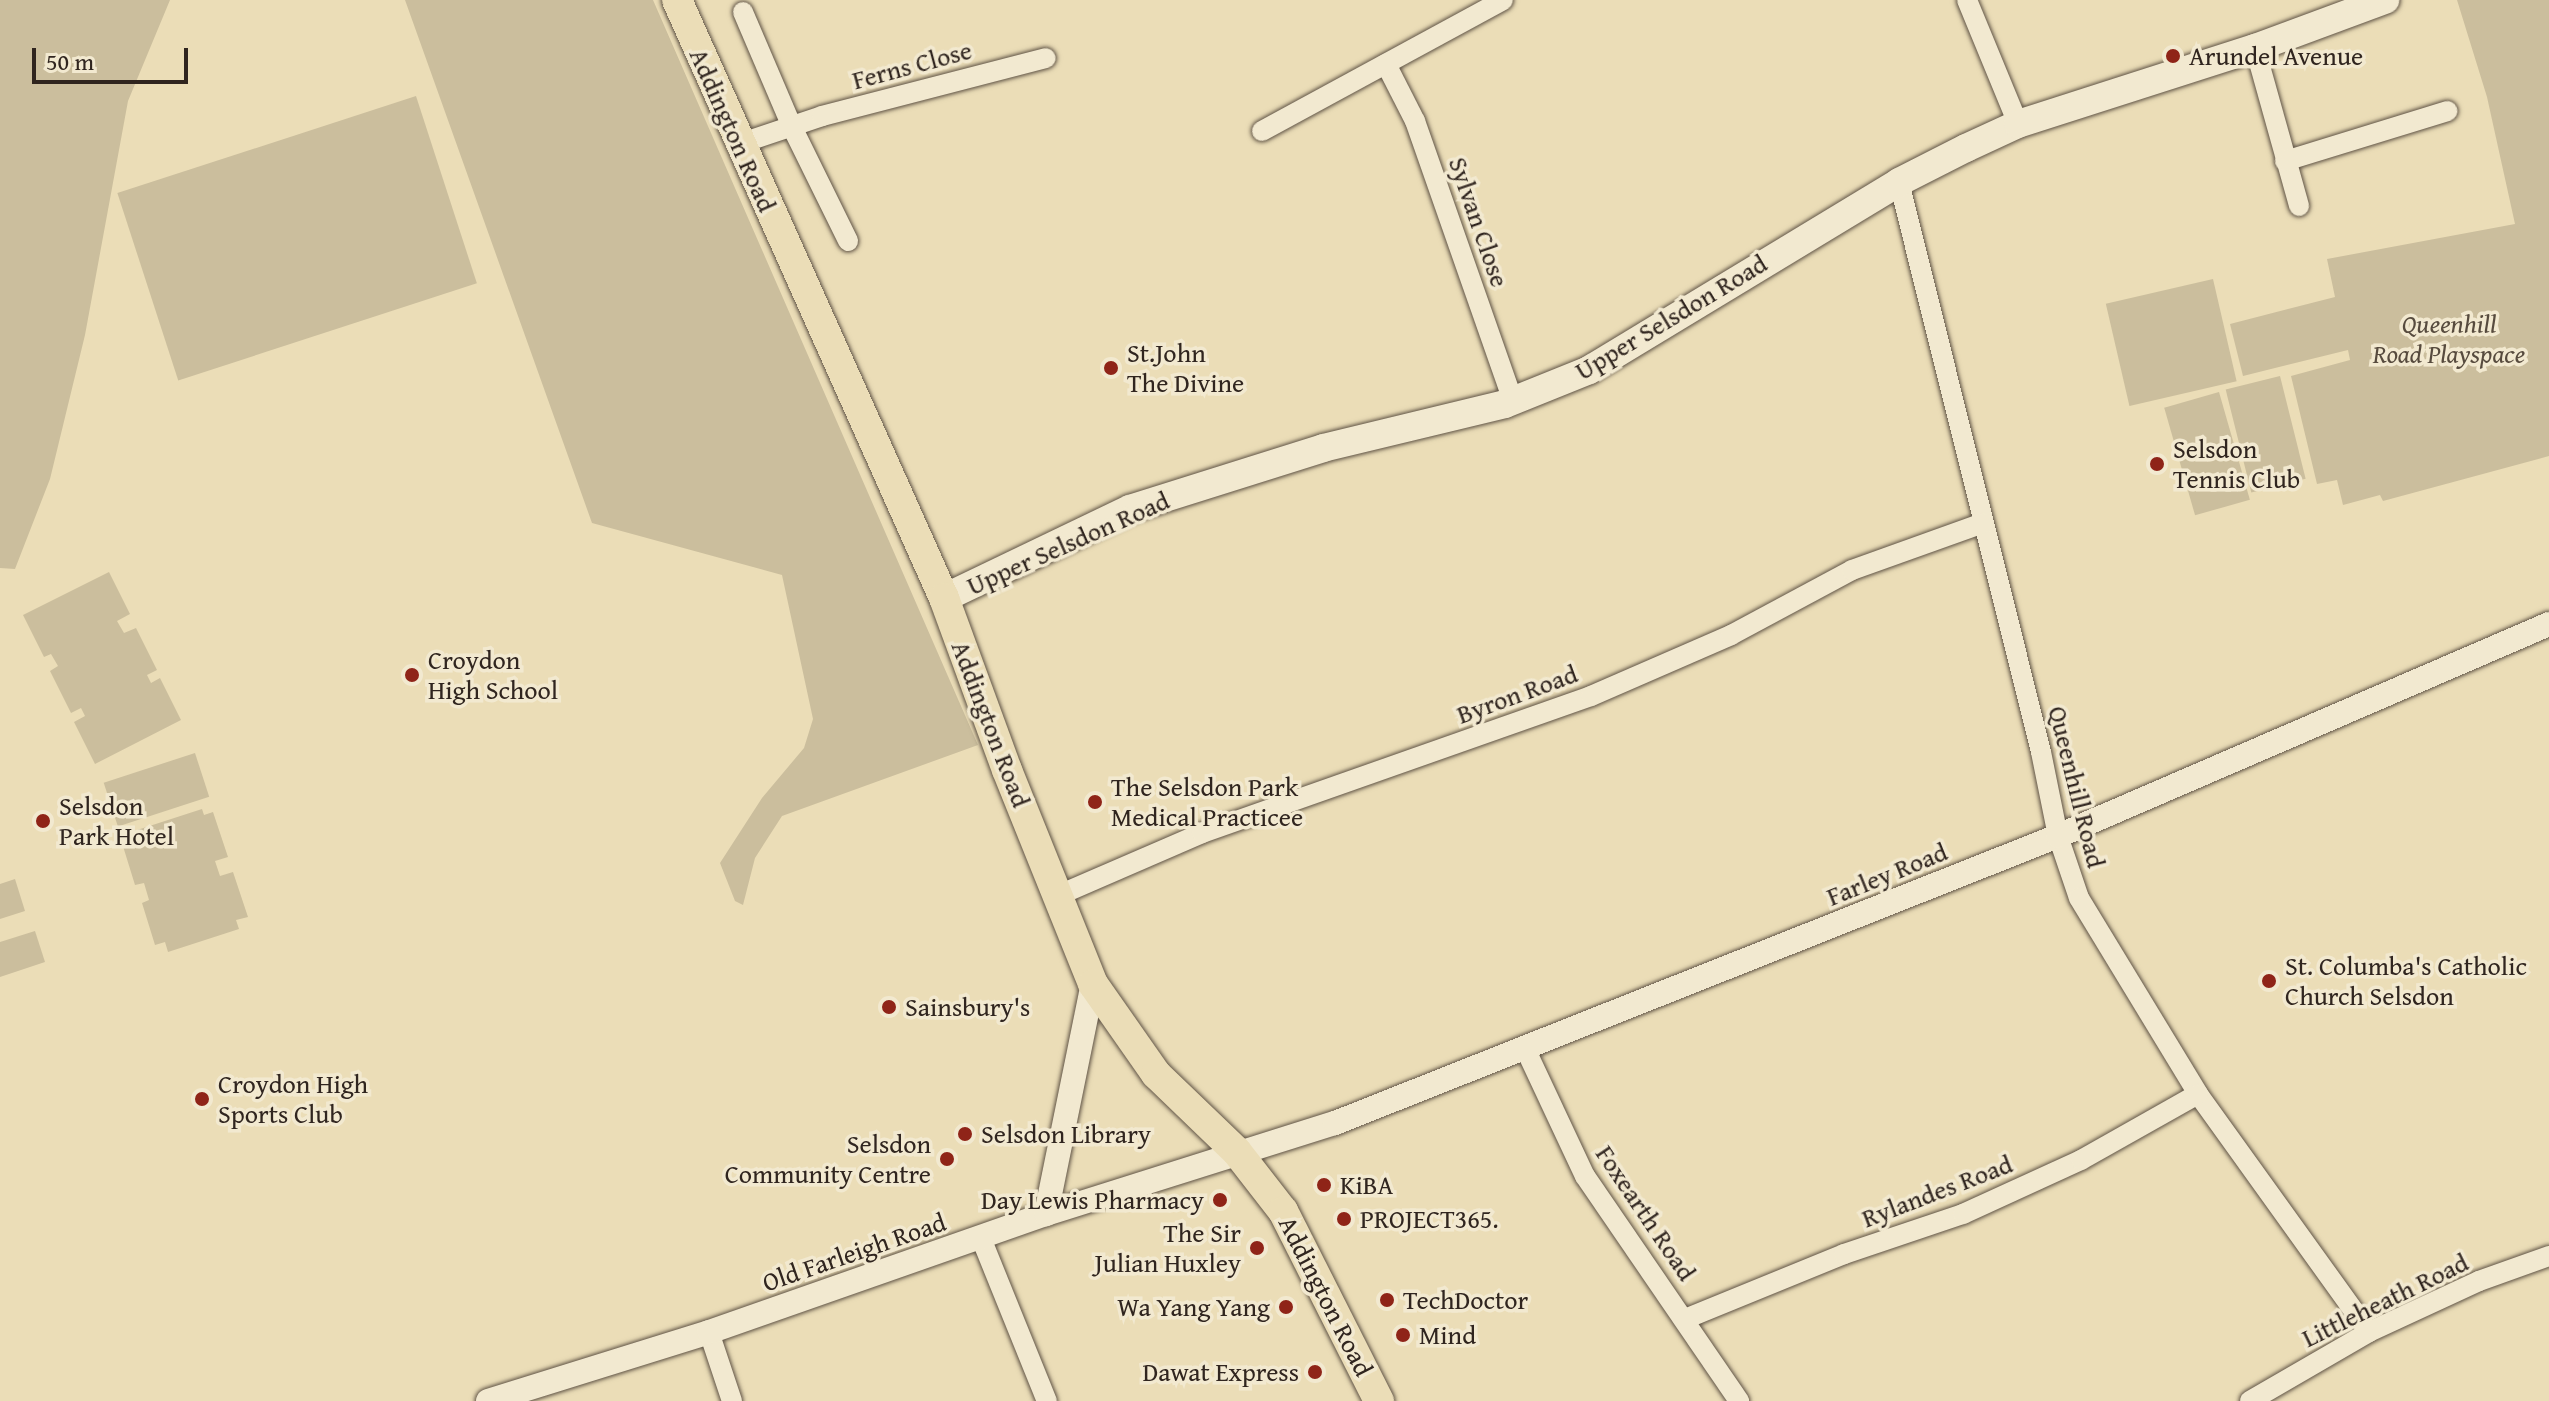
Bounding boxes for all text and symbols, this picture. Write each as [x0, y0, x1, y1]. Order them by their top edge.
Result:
scale bar [36, 32, 192, 82]
street label: Ferns Close [849, 34, 975, 96]
place label: Arundel Avenue [2189, 40, 2363, 72]
street label: Addington Road [683, 43, 783, 217]
text: 50 m [46, 44, 94, 79]
marker: Arundel Avenue [2164, 47, 2182, 65]
street label: Sylvan Close [1442, 153, 1516, 291]
street label: Upper Selsdon Road [1569, 247, 1773, 387]
park label: Queenhill Road Playspace [2373, 308, 2525, 370]
place label: St.John The Divine [1127, 337, 1244, 398]
marker: St.John The Divine [1102, 359, 1120, 377]
place label: Selsdon Tennis Club [2173, 433, 2300, 494]
marker: Selsdon Tennis Club [2148, 455, 2166, 473]
street label: Upper Selsdon Road [962, 484, 1174, 602]
street label: Addington Road [945, 636, 1037, 812]
place label: Croydon High School [428, 644, 558, 706]
street label: Byron Road [1452, 658, 1582, 730]
marker: Croydon High School [403, 666, 421, 684]
street label: Queenhill Road [2042, 703, 2112, 871]
place label: The Selsdon Park Medical Practicee [1111, 771, 1303, 832]
place label: Selsdon Park Hotel [59, 790, 174, 852]
marker: The Selsdon Park Medical Practicee [1086, 793, 1104, 811]
marker: Selsdon Park Hotel [34, 812, 52, 830]
street label: Farley Road [1822, 836, 1952, 912]
place label: St. Columba's Catholic Church Selsdon [2285, 950, 2527, 1012]
marker: St. Columba's Catholic Church Selsdon [2260, 972, 2278, 990]
place label: Sainsbury's [905, 991, 1030, 1023]
marker: Sainsbury's [880, 998, 898, 1016]
place label: Croydon High Sports Club [218, 1068, 368, 1130]
marker: Croydon High Sports Club [193, 1090, 211, 1108]
place label: Selsdon Library [981, 1118, 1151, 1150]
marker: Selsdon Library [956, 1125, 974, 1143]
place label: Selsdon Community Centre [725, 1128, 931, 1190]
street label: Foxearth Road [1589, 1139, 1703, 1287]
street label: Rylandes Road [1857, 1148, 2017, 1234]
marker: Selsdon Community Centre [938, 1150, 956, 1168]
place label: KiBA [1340, 1169, 1393, 1201]
marker: KiBA [1315, 1176, 1333, 1194]
place label: Day Lewis Pharmacy [981, 1184, 1204, 1216]
marker: Day Lewis Pharmacy [1211, 1191, 1229, 1209]
place label: PROJECT365. [1360, 1203, 1499, 1235]
street label: Old Farleigh Road [758, 1206, 950, 1298]
marker: PROJECT365. [1335, 1210, 1353, 1228]
street label: Addington Road [1272, 1211, 1380, 1381]
place label: The Sir Julian Huxley [1095, 1217, 1241, 1278]
marker: The Sir Julian Huxley [1248, 1239, 1266, 1257]
street label: Littleheath Road [2297, 1246, 2473, 1354]
place label: TechDoctor [1403, 1284, 1528, 1316]
place label: Wa Yang Yang [1117, 1291, 1270, 1323]
marker: TechDoctor [1378, 1291, 1396, 1309]
marker: Wa Yang Yang [1277, 1298, 1295, 1316]
place label: Mind [1419, 1319, 1476, 1351]
marker: Mind [1394, 1326, 1412, 1344]
place label: Dawat Express [1142, 1356, 1299, 1388]
marker: Dawat Express [1306, 1363, 1324, 1381]

